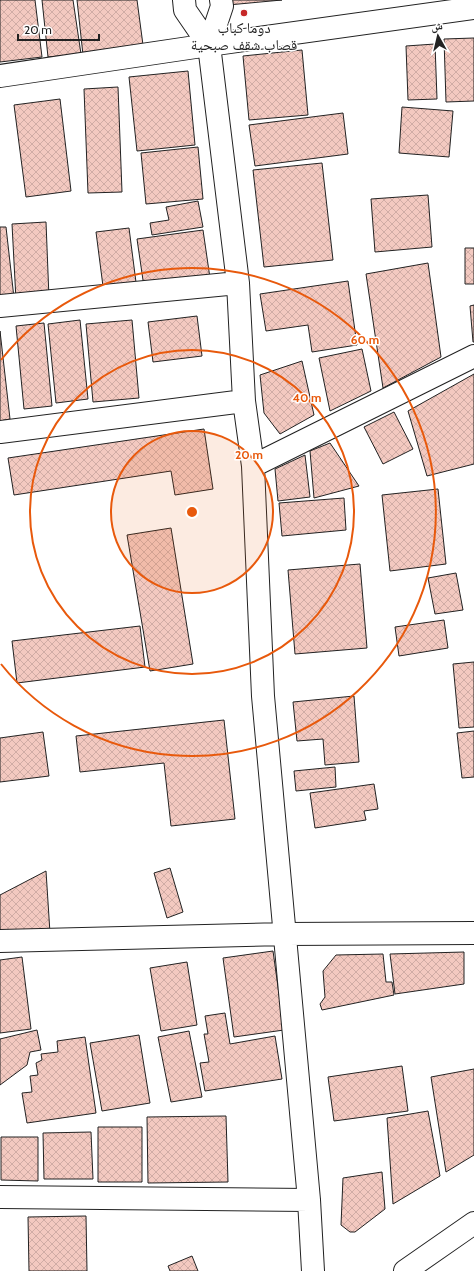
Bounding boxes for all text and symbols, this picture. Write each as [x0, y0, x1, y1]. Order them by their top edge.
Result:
marker: دوما كباب قصاب شقف صبحية [239, 8, 249, 18]
scale bar [18, 16, 99, 42]
north arrow [418, 16, 458, 56]
text: ش [430, 18, 444, 35]
place label: دوما كباب قصاب شقف صبحية [191, 19, 297, 54]
text: 20 m [24, 22, 52, 37]
text: 60 m [351, 332, 379, 347]
text: 40 m [292, 390, 322, 405]
text: 20 m [235, 447, 263, 462]
centre of rings [185, 505, 199, 519]

